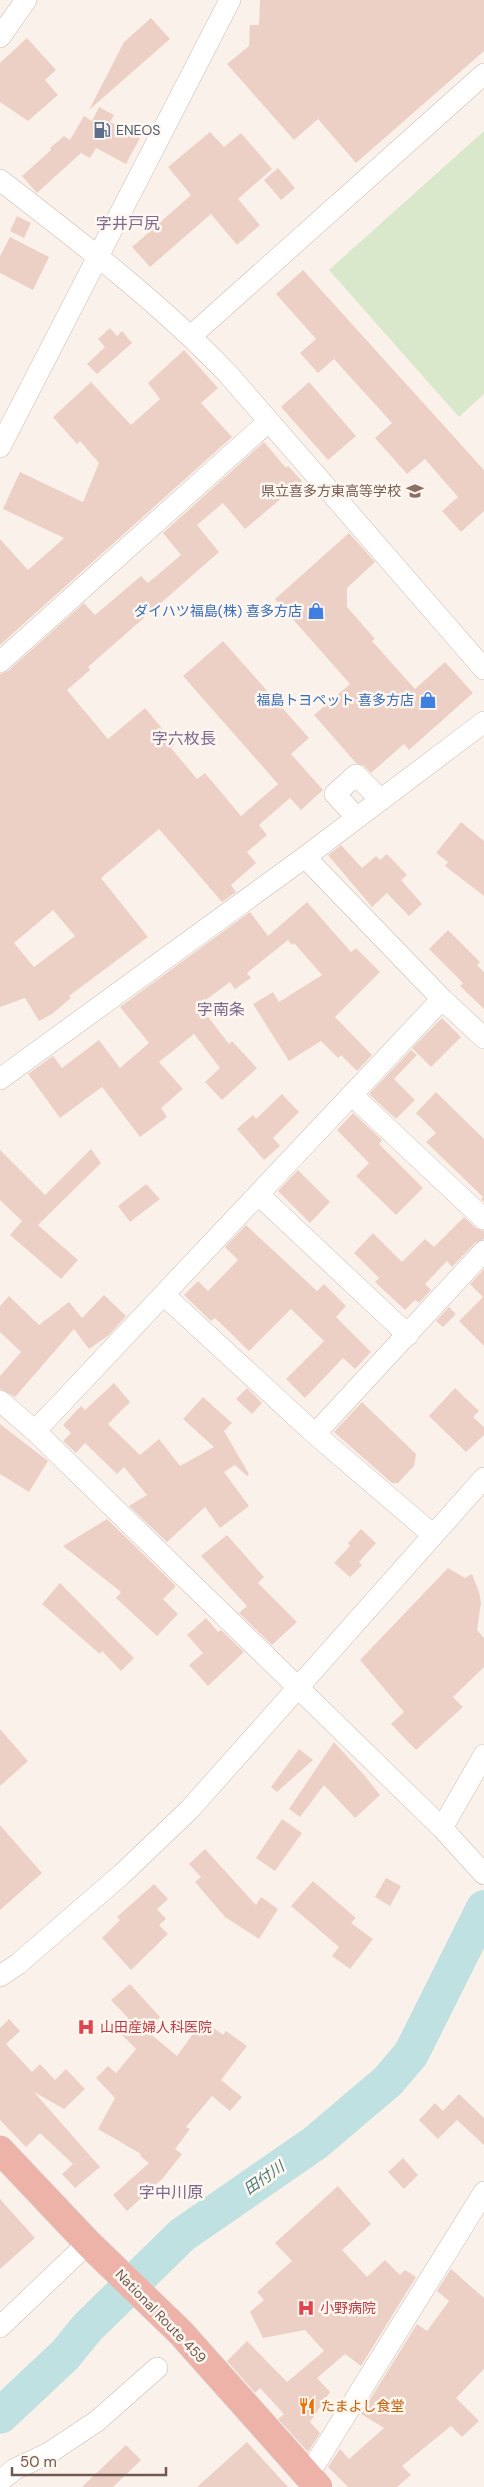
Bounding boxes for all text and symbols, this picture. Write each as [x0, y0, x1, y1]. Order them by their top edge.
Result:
fuel station icon: ENEOS [92, 120, 112, 140]
place label: ENEOS [116, 121, 160, 139]
district label: 字井戸尻 [96, 213, 160, 234]
school or university icon: 県立喜多方東高等学校 [405, 481, 425, 501]
place label: 県立喜多方東高等学校 [261, 482, 401, 500]
shop icon: ダイハツ福島(株) 喜多方店 [306, 601, 326, 621]
place label: ダイハツ福島(株) 喜多方店 [134, 602, 302, 620]
shop icon: 福島トヨペット 喜多方店 [418, 690, 438, 710]
place label: 福島トヨペット 喜多方店 [256, 691, 414, 709]
district label: 字六枚長 [152, 728, 216, 749]
district label: 字南条 [197, 999, 245, 1020]
hospital icon: 山田産婦人科医院 [76, 2017, 96, 2037]
place label: 山田産婦人科医院 [100, 2018, 212, 2036]
water label: 田付川 [240, 2156, 290, 2199]
district label: 字中川原 [139, 2182, 203, 2203]
street label: National Route 459 [112, 2265, 210, 2367]
hospital icon: 小野病院 [296, 2298, 316, 2318]
place label: 小野病院 [320, 2299, 376, 2317]
restaurant icon: たまよし食堂 [297, 2396, 317, 2416]
place label: たまよし食堂 [321, 2397, 405, 2415]
scale bar [12, 2444, 166, 2476]
text: 50 m [20, 2452, 57, 2472]

